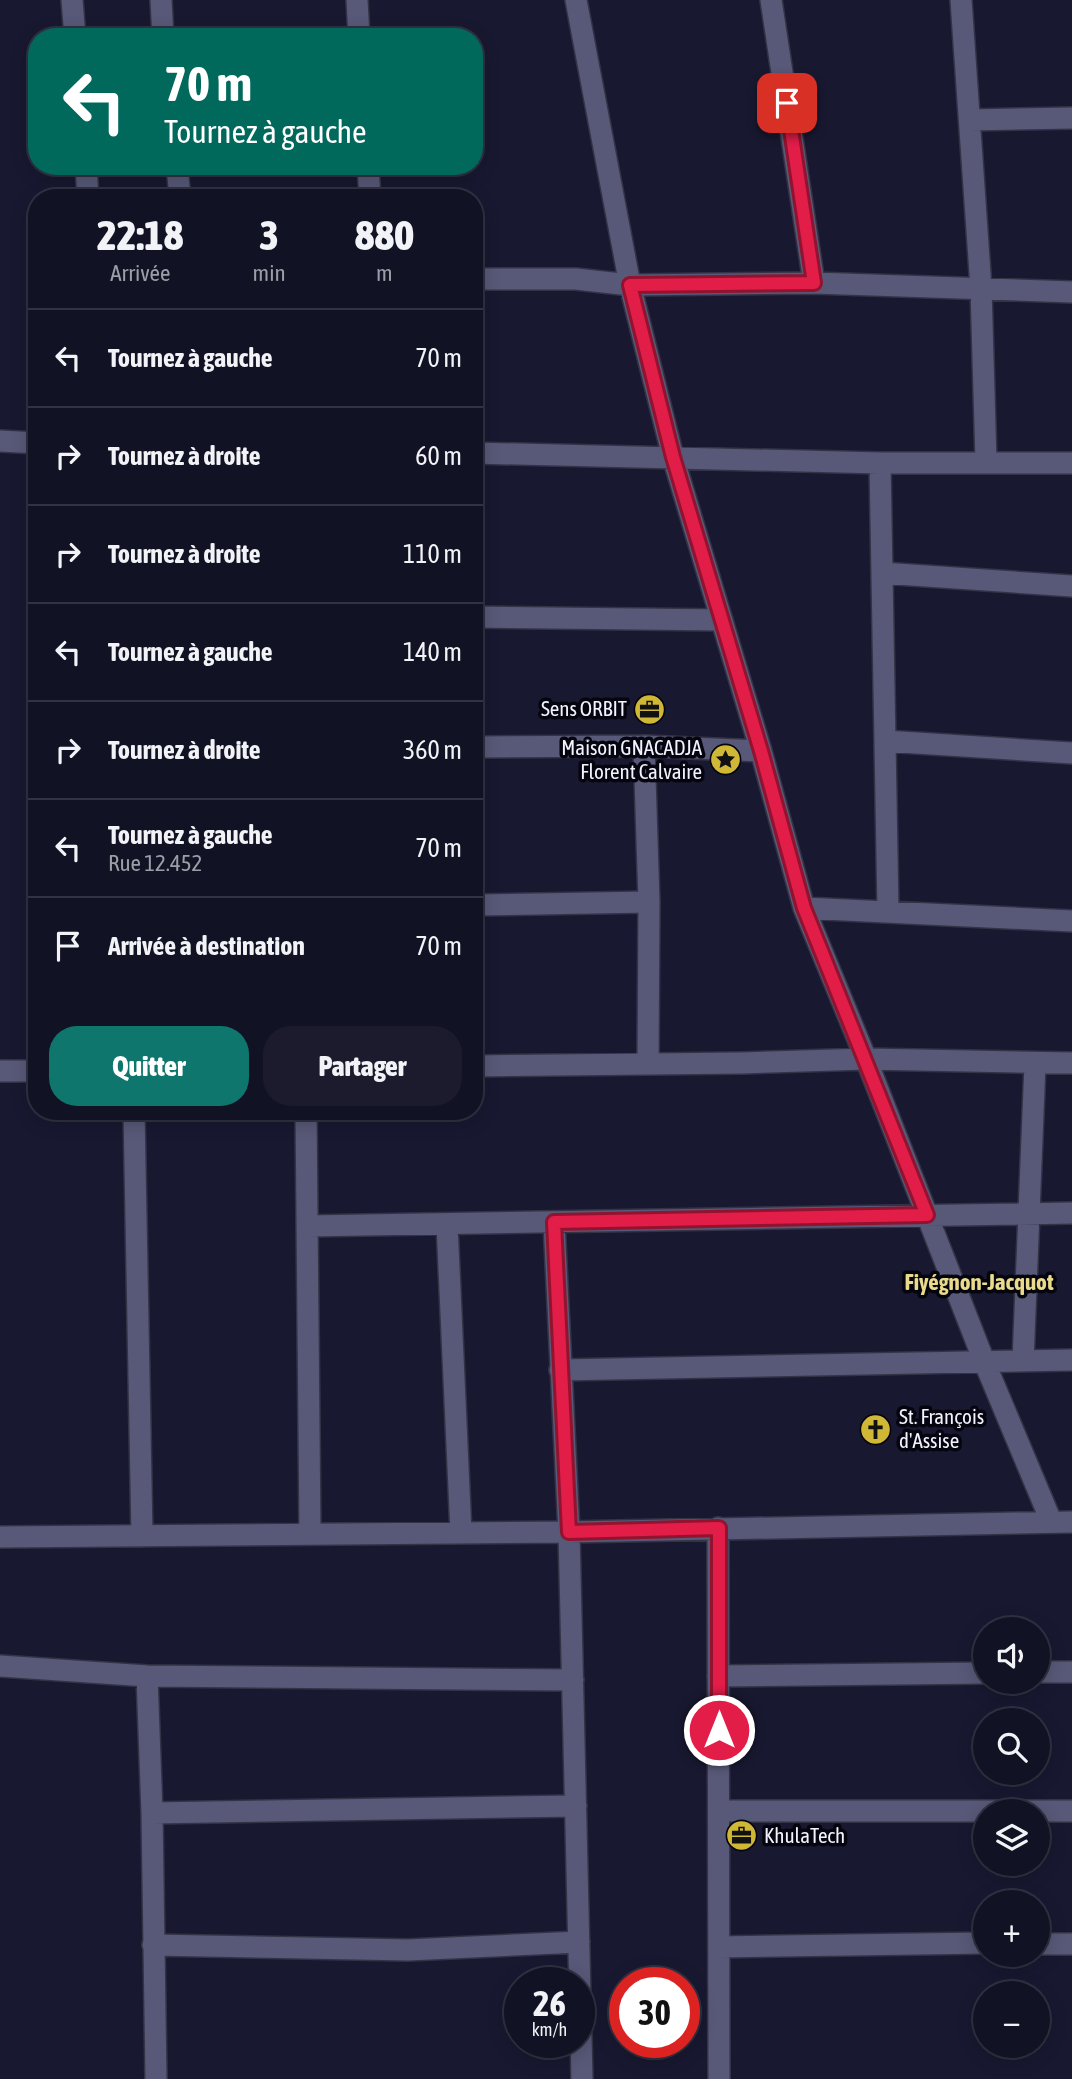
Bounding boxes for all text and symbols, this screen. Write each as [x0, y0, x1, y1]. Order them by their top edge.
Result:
text: 70 m [164, 55, 252, 111]
icon: left [49, 56, 140, 147]
pin [757, 73, 817, 133]
icon: arrive [768, 84, 806, 122]
text: Tournez à gauche [164, 113, 367, 150]
text: 22:18 [97, 211, 184, 259]
text: 3 [259, 211, 279, 259]
text: 880 [355, 211, 414, 259]
text: Arrivée [110, 260, 170, 286]
text: min [253, 260, 286, 286]
text: m [376, 260, 393, 286]
icon: left [49, 339, 87, 377]
text: Tournez à gauche [108, 343, 273, 373]
text: 70 m [415, 343, 462, 373]
icon: right [49, 437, 87, 475]
text: Tournez à droite [108, 441, 261, 471]
text: 60 m [415, 441, 462, 471]
icon: right [49, 535, 87, 573]
text: Tournez à droite [108, 539, 261, 569]
text: 110 m [403, 539, 462, 569]
icon: left [49, 633, 87, 671]
text: Tournez à gauche [108, 637, 273, 667]
text: 140 m [403, 637, 462, 667]
office icon: Sens ORBIT [633, 692, 667, 726]
place label: Sens ORBIT [541, 696, 627, 720]
icon: right [49, 731, 87, 769]
text: Tournez à droite [108, 735, 261, 765]
text: 360 m [403, 735, 462, 765]
place label: Maison GNACADJA Florent Calvaire [561, 735, 703, 783]
place icon: Maison GNACADJA Florent Calvaire [708, 743, 742, 777]
text: Tournez à gauche [108, 820, 273, 850]
icon: left [49, 829, 87, 867]
text: 70 m [415, 833, 462, 863]
text: Rue 12.452 [108, 850, 202, 876]
icon: arrive [49, 927, 87, 965]
text: Arrivée à destination [108, 931, 305, 961]
text: 70 m [415, 931, 462, 961]
button: Quitter [49, 1026, 249, 1106]
button: Partager [263, 1026, 462, 1106]
district label: Fiyégnon-Jacquot [904, 1269, 1054, 1295]
place label: St. François d'Assise [899, 1404, 984, 1452]
church icon: St. François d'Assise [859, 1412, 893, 1446]
map controls [973, 1617, 1050, 2058]
button: sound [973, 1617, 1050, 1694]
position arrow [682, 1693, 756, 1767]
button: search [973, 1708, 1050, 1785]
button: layers [973, 1799, 1050, 1876]
office icon: KhulaTech [724, 1819, 758, 1853]
place label: KhulaTech [764, 1823, 845, 1847]
button: + [973, 1890, 1050, 1967]
speed limit sign: 30 [609, 1967, 700, 2058]
button: − [973, 1981, 1050, 2058]
text: 26 [533, 1983, 566, 2023]
text: km/h [532, 2019, 567, 2040]

